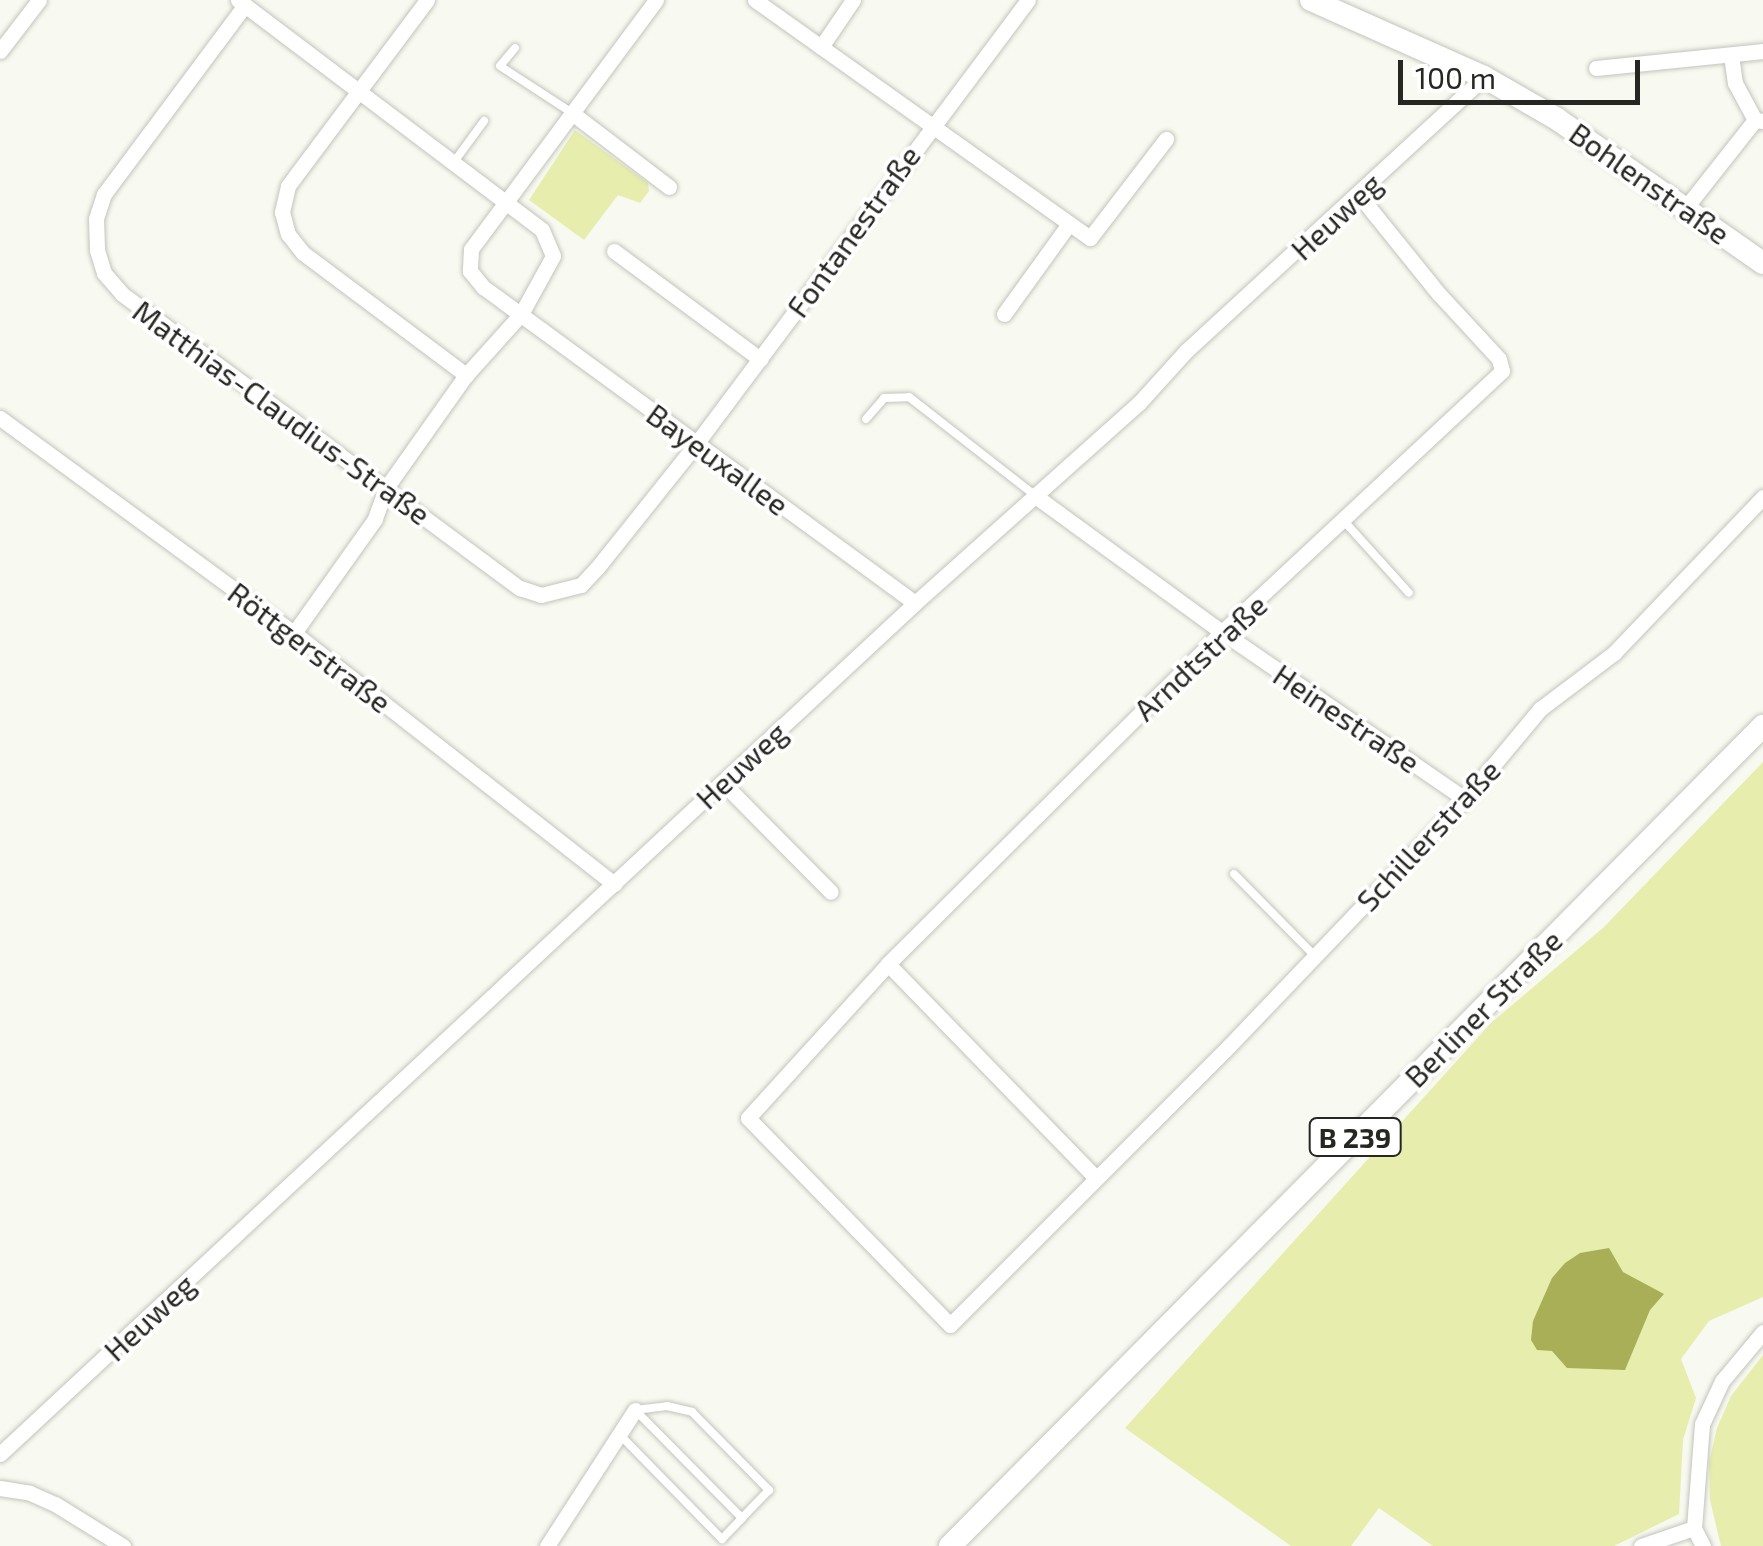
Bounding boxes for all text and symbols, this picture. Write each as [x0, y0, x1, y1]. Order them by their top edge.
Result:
scale bar [1403, 40, 1646, 102]
text: 100 m [1415, 59, 1496, 95]
street label: Bohlenstraße [1563, 115, 1737, 251]
street label: Fontanestraße [779, 138, 927, 324]
street label: Heuweg [1283, 165, 1389, 267]
street label: Matthias-Claudius-Straße [126, 292, 438, 532]
street label: Bayeuxallee [640, 396, 796, 522]
street label: Röttgerstraße [221, 574, 399, 720]
street label: Arndtstraße [1126, 586, 1274, 728]
street label: Heinestraße [1267, 656, 1427, 780]
street label: Heuweg [688, 714, 794, 816]
street label: Schillerstraße [1349, 752, 1507, 918]
street label: Berliner Straße [1397, 922, 1569, 1094]
road number: B 239 [1308, 1114, 1402, 1160]
street label: Heuweg [96, 1266, 202, 1368]

